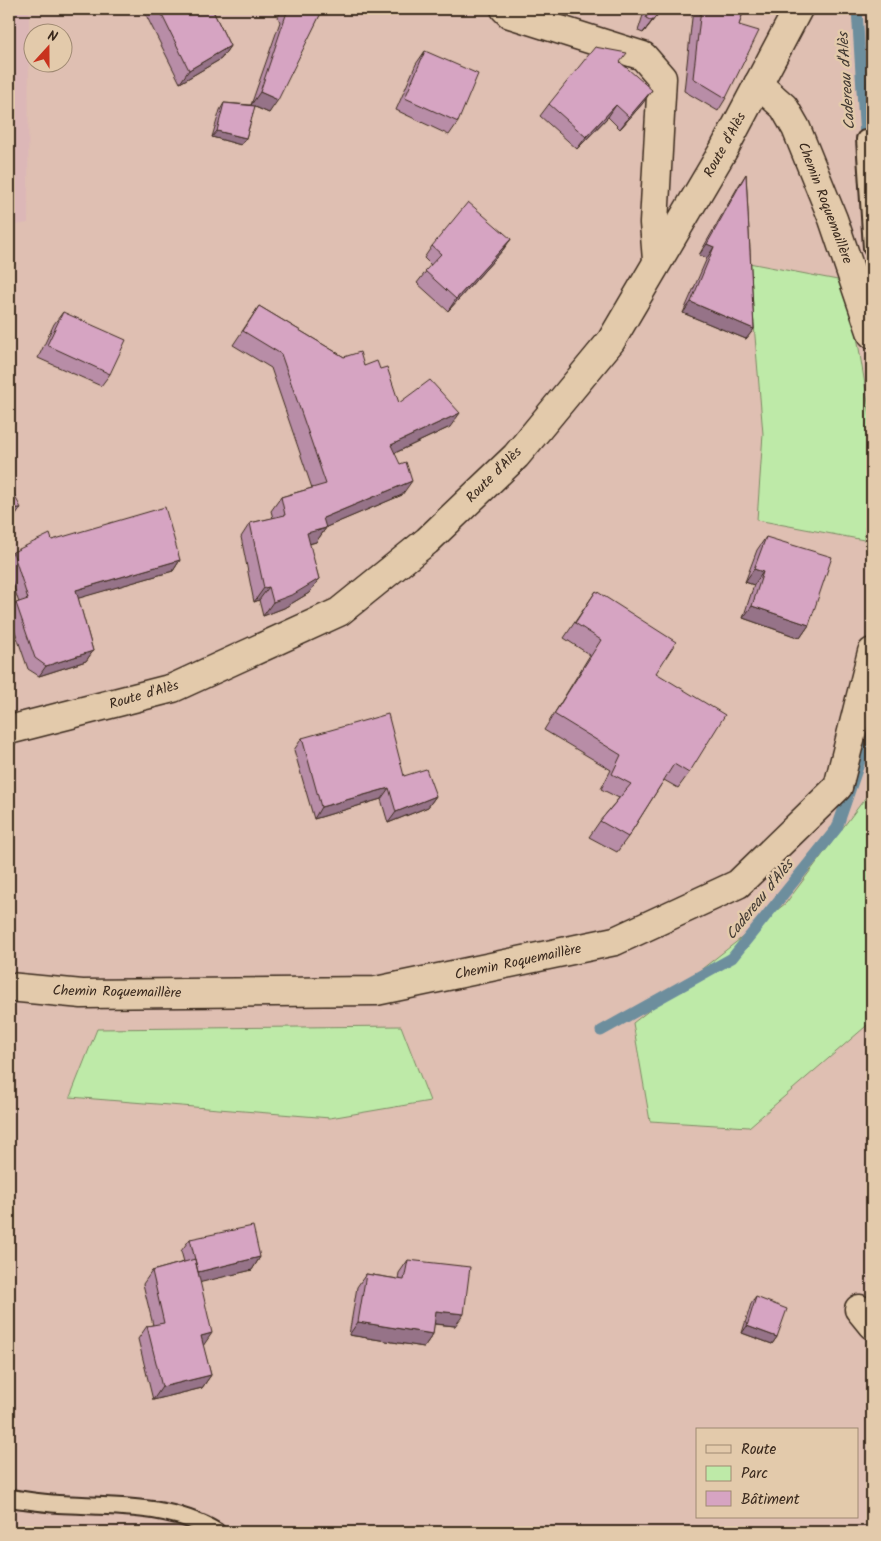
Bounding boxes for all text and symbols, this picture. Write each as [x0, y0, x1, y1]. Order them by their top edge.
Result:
north arrow [22, 22, 72, 72]
text: N [44, 25, 61, 49]
water label: Cadereau d'Alès [832, 30, 862, 131]
street label: Route d'Alès [698, 108, 752, 182]
street label: Chemin Roquemaillère [792, 139, 859, 268]
street label: Route d'Alès [461, 442, 527, 508]
street label: Route d'Alès [107, 675, 181, 715]
water label: Cadereau d'Alès [720, 853, 801, 945]
street label: Chemin Roquemaillère [453, 938, 584, 986]
street label: Chemin Roquemaillère [52, 980, 182, 1004]
legend [696, 1428, 858, 1518]
text: Route [741, 1438, 777, 1462]
text: Parc [741, 1462, 768, 1486]
text: Bâtiment [741, 1488, 800, 1512]

